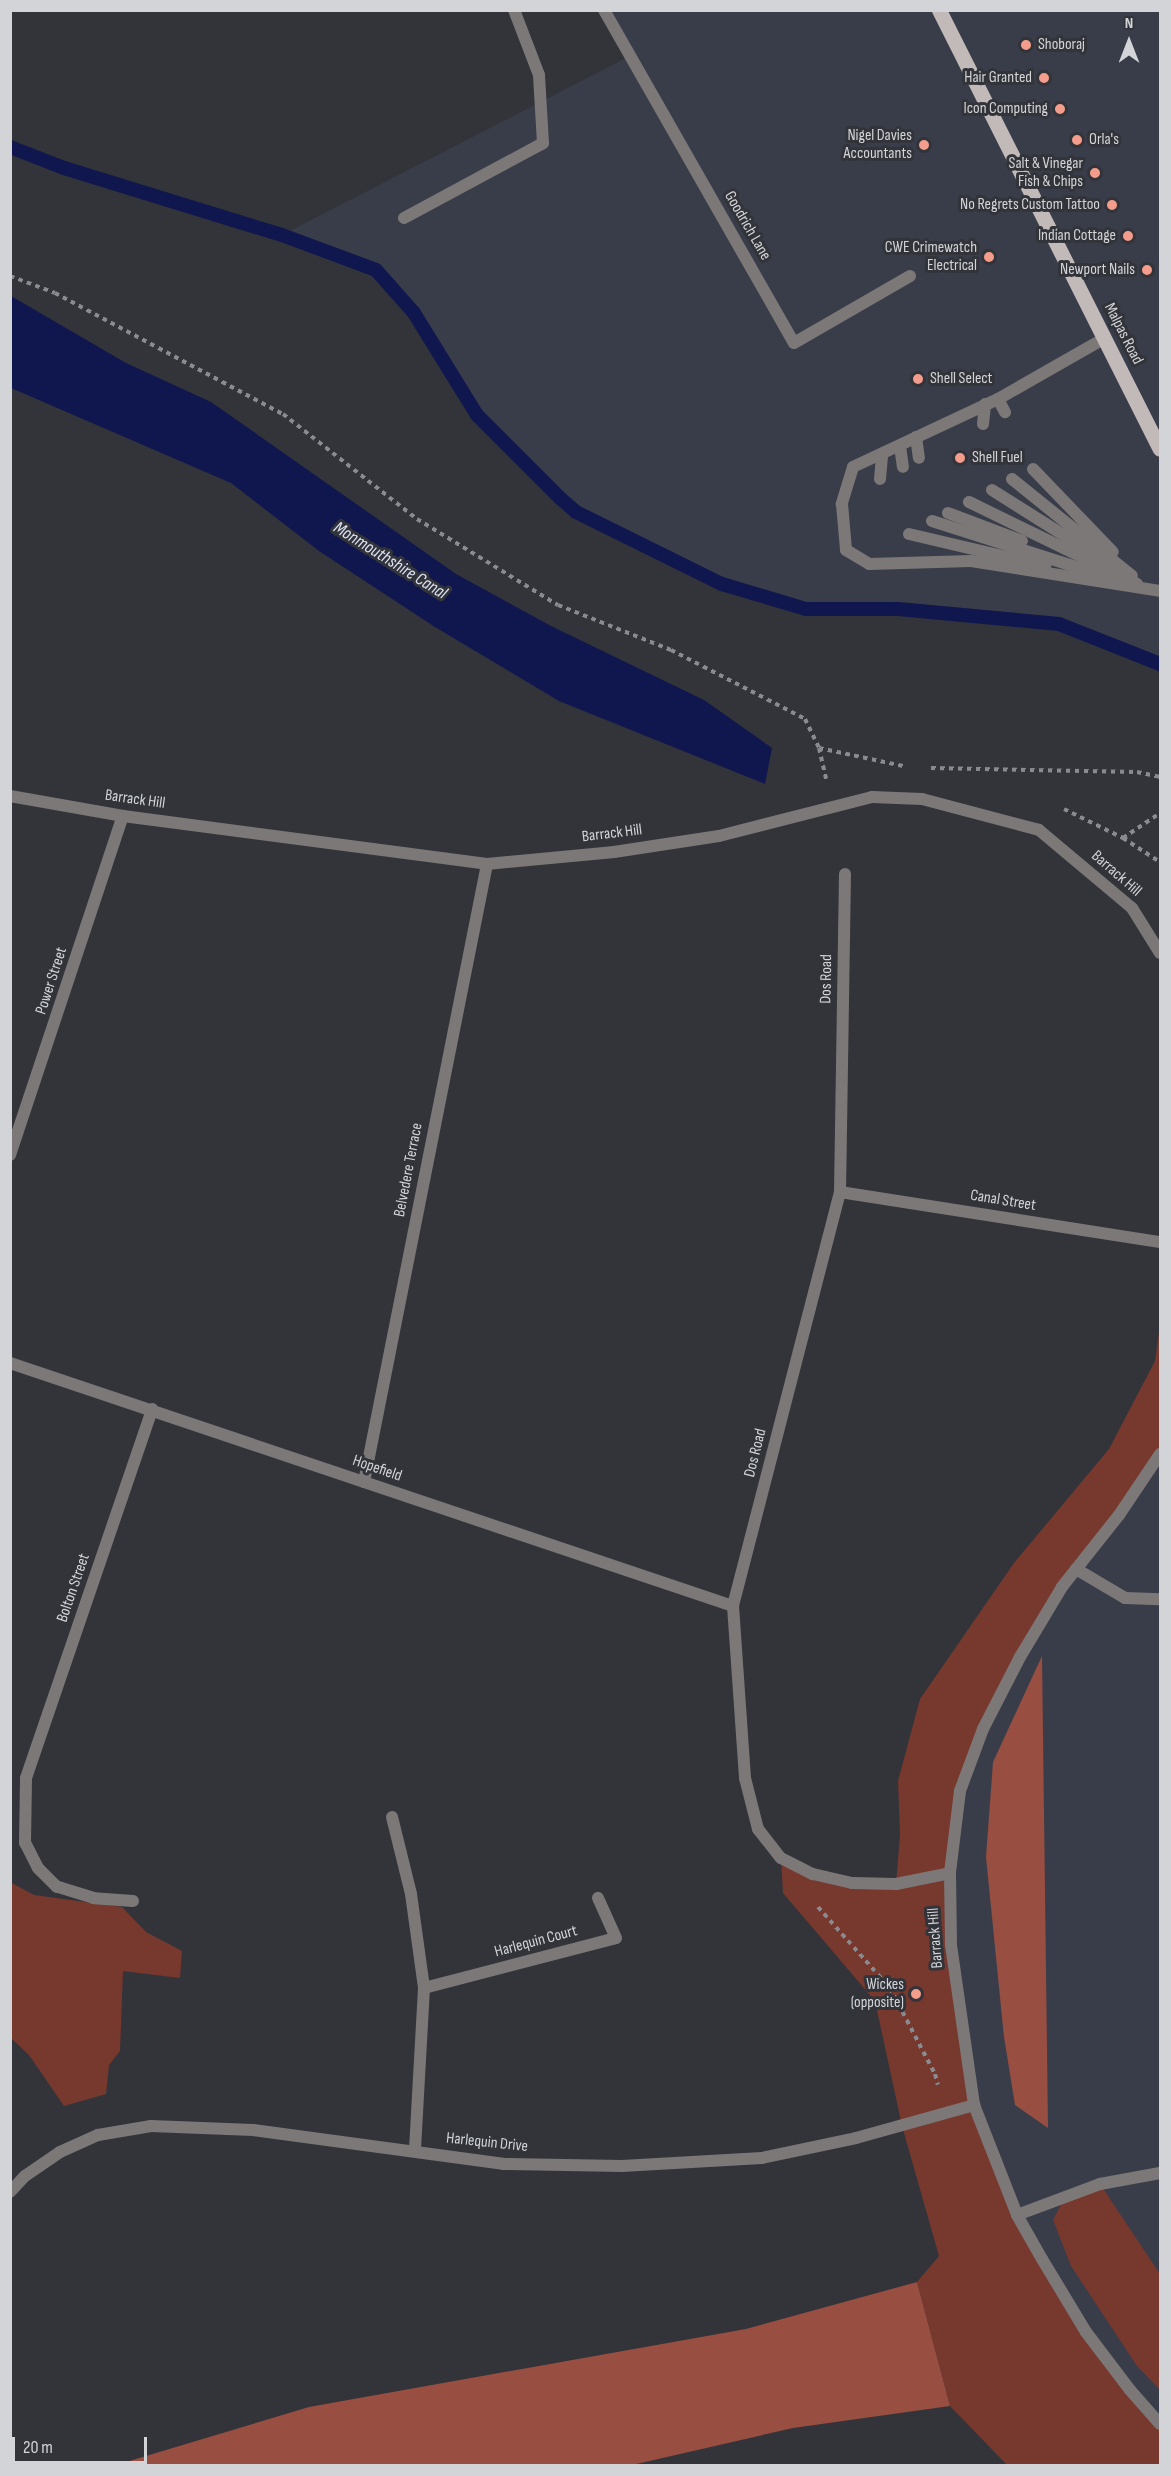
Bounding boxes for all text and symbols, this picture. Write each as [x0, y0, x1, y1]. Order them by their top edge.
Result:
north arrow [1099, 12, 1159, 72]
text: N [1125, 14, 1133, 33]
place label: Shoboraj [1038, 35, 1085, 55]
marker: Shoboraj [1019, 38, 1033, 52]
place label: Hair Granted [964, 68, 1032, 88]
marker: Hair Granted [1037, 71, 1051, 85]
place label: Icon Computing [963, 99, 1048, 119]
marker: Icon Computing [1053, 102, 1067, 116]
place label: Nigel Davies Accountants [844, 126, 912, 164]
place label: Orla's [1089, 130, 1119, 150]
marker: Orla's [1070, 133, 1084, 147]
marker: Nigel Davies Accountants [917, 138, 931, 152]
place label: Salt & Vinegar Fish & Chips [1009, 154, 1083, 192]
marker: Salt & Vinegar Fish & Chips [1088, 166, 1102, 180]
street label: Goodrich Lane [720, 188, 774, 264]
place label: No Regrets Custom Tattoo [960, 195, 1100, 215]
marker: No Regrets Custom Tattoo [1105, 198, 1119, 212]
place label: Indian Cottage [1038, 226, 1116, 246]
marker: Indian Cottage [1121, 229, 1135, 243]
place label: CWE Crimewatch Electrical [885, 238, 977, 276]
marker: CWE Crimewatch Electrical [982, 250, 996, 264]
place label: Newport Nails [1060, 260, 1135, 280]
marker: Newport Nails [1140, 263, 1154, 277]
street label: Malpas Road [1099, 300, 1147, 368]
place label: Shell Select [930, 369, 992, 389]
marker: Shell Select [911, 372, 925, 386]
place label: Shell Fuel [972, 448, 1023, 468]
marker: Shell Fuel [953, 451, 967, 465]
water label: Monmouthshire Canal [329, 517, 451, 605]
street label: Barrack Hill [104, 786, 166, 814]
street label: Barrack Hill [581, 821, 643, 847]
street label: Barrack Hill [1087, 847, 1145, 901]
street label: Power Street [32, 945, 72, 1017]
street label: Dos Road [817, 954, 837, 1004]
street label: Belvedere Terrace [390, 1121, 428, 1219]
street label: Canal Street [969, 1186, 1037, 1216]
street label: Dos Road [741, 1427, 771, 1479]
street label: Hopefield [350, 1452, 404, 1486]
street label: Bolton Street [53, 1551, 95, 1625]
street label: Barrack Hill [924, 1907, 948, 1969]
street label: Harlequin Court [493, 1922, 579, 1962]
place label: Wickes (opposite) [851, 1975, 904, 2013]
marker: Wickes (opposite) [909, 1987, 923, 2001]
street label: Harlequin Drive [445, 2129, 529, 2157]
scale bar [15, 2425, 150, 2463]
text: 20 m [23, 2437, 53, 2458]

